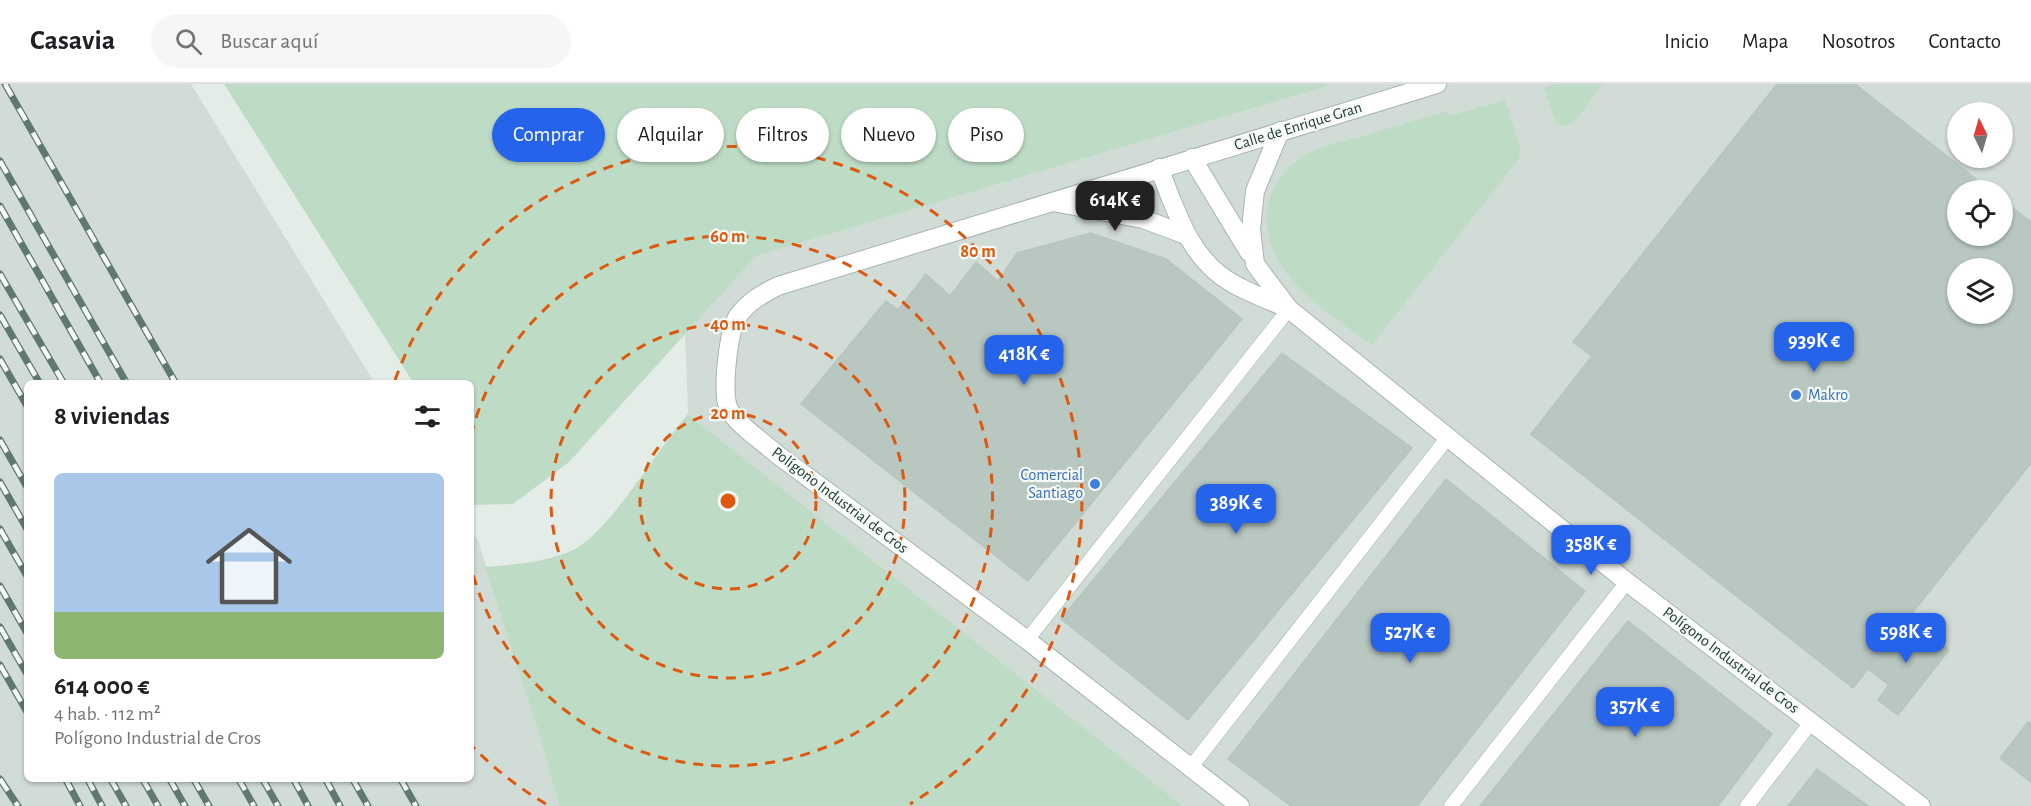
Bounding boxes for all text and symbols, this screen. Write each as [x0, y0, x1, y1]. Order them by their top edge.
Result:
search box [151, 14, 571, 68]
icon: search [172, 25, 205, 58]
text: Casavia [30, 27, 115, 55]
text: Buscar aquí [220, 30, 318, 52]
text: Inicio [1664, 31, 1709, 52]
text: Mapa [1742, 31, 1789, 52]
text: Nosotros [1822, 31, 1895, 52]
text: Contacto [1928, 31, 2001, 52]
street label: Calle de Enrique Gran [1232, 99, 1364, 153]
north arrow [1947, 102, 2013, 168]
map controls [1947, 102, 2013, 324]
chip: Comprar [492, 108, 605, 162]
chip: Alquilar [617, 108, 724, 162]
chip: Filtros [736, 108, 829, 162]
chip: Nuevo [841, 108, 936, 162]
chip: Piso [948, 108, 1024, 162]
button: locate [1947, 180, 2013, 246]
pin: 614K € [1066, 181, 1164, 232]
text: 614K € [1090, 190, 1140, 210]
text: 60 m [710, 228, 746, 246]
text: 80 m [960, 243, 996, 261]
button: layers [1947, 258, 2013, 324]
text: 40 m [710, 316, 746, 334]
pin: 939K € [1765, 322, 1863, 373]
text: 939K € [1788, 331, 1840, 351]
pin: 418K € [975, 335, 1073, 386]
text: 418K € [998, 344, 1050, 364]
place label: Makro [1808, 387, 1848, 403]
marker: Makro [1789, 388, 1803, 402]
icon: filters [411, 400, 444, 433]
text: 8 viviendas [54, 403, 170, 429]
text: 20 m [710, 405, 746, 423]
street label: Polígono Industrial de Cros [769, 444, 911, 556]
place label: Comercial Santiago [1021, 467, 1083, 501]
marker: Comercial Santiago [1088, 477, 1102, 491]
pin: 389K € [1187, 484, 1285, 535]
centre of rings [718, 491, 738, 511]
text: 389K € [1210, 493, 1262, 513]
icon: home [195, 512, 303, 620]
pin: 358K € [1542, 525, 1640, 576]
text: 358K € [1565, 534, 1617, 554]
street label: Polígono Industrial de Cros [1660, 604, 1802, 716]
pin: 527K € [1361, 613, 1459, 664]
pin: 598K € [1857, 613, 1955, 664]
text: 527K € [1385, 622, 1435, 642]
text: 598K € [1880, 622, 1932, 642]
text: 614 000 € [54, 673, 150, 699]
pin: 357K € [1586, 687, 1684, 738]
text: 357K € [1610, 696, 1660, 716]
text: 4 hab. · 112 m² [54, 704, 161, 724]
text: Polígono Industrial de Cros [54, 728, 261, 748]

